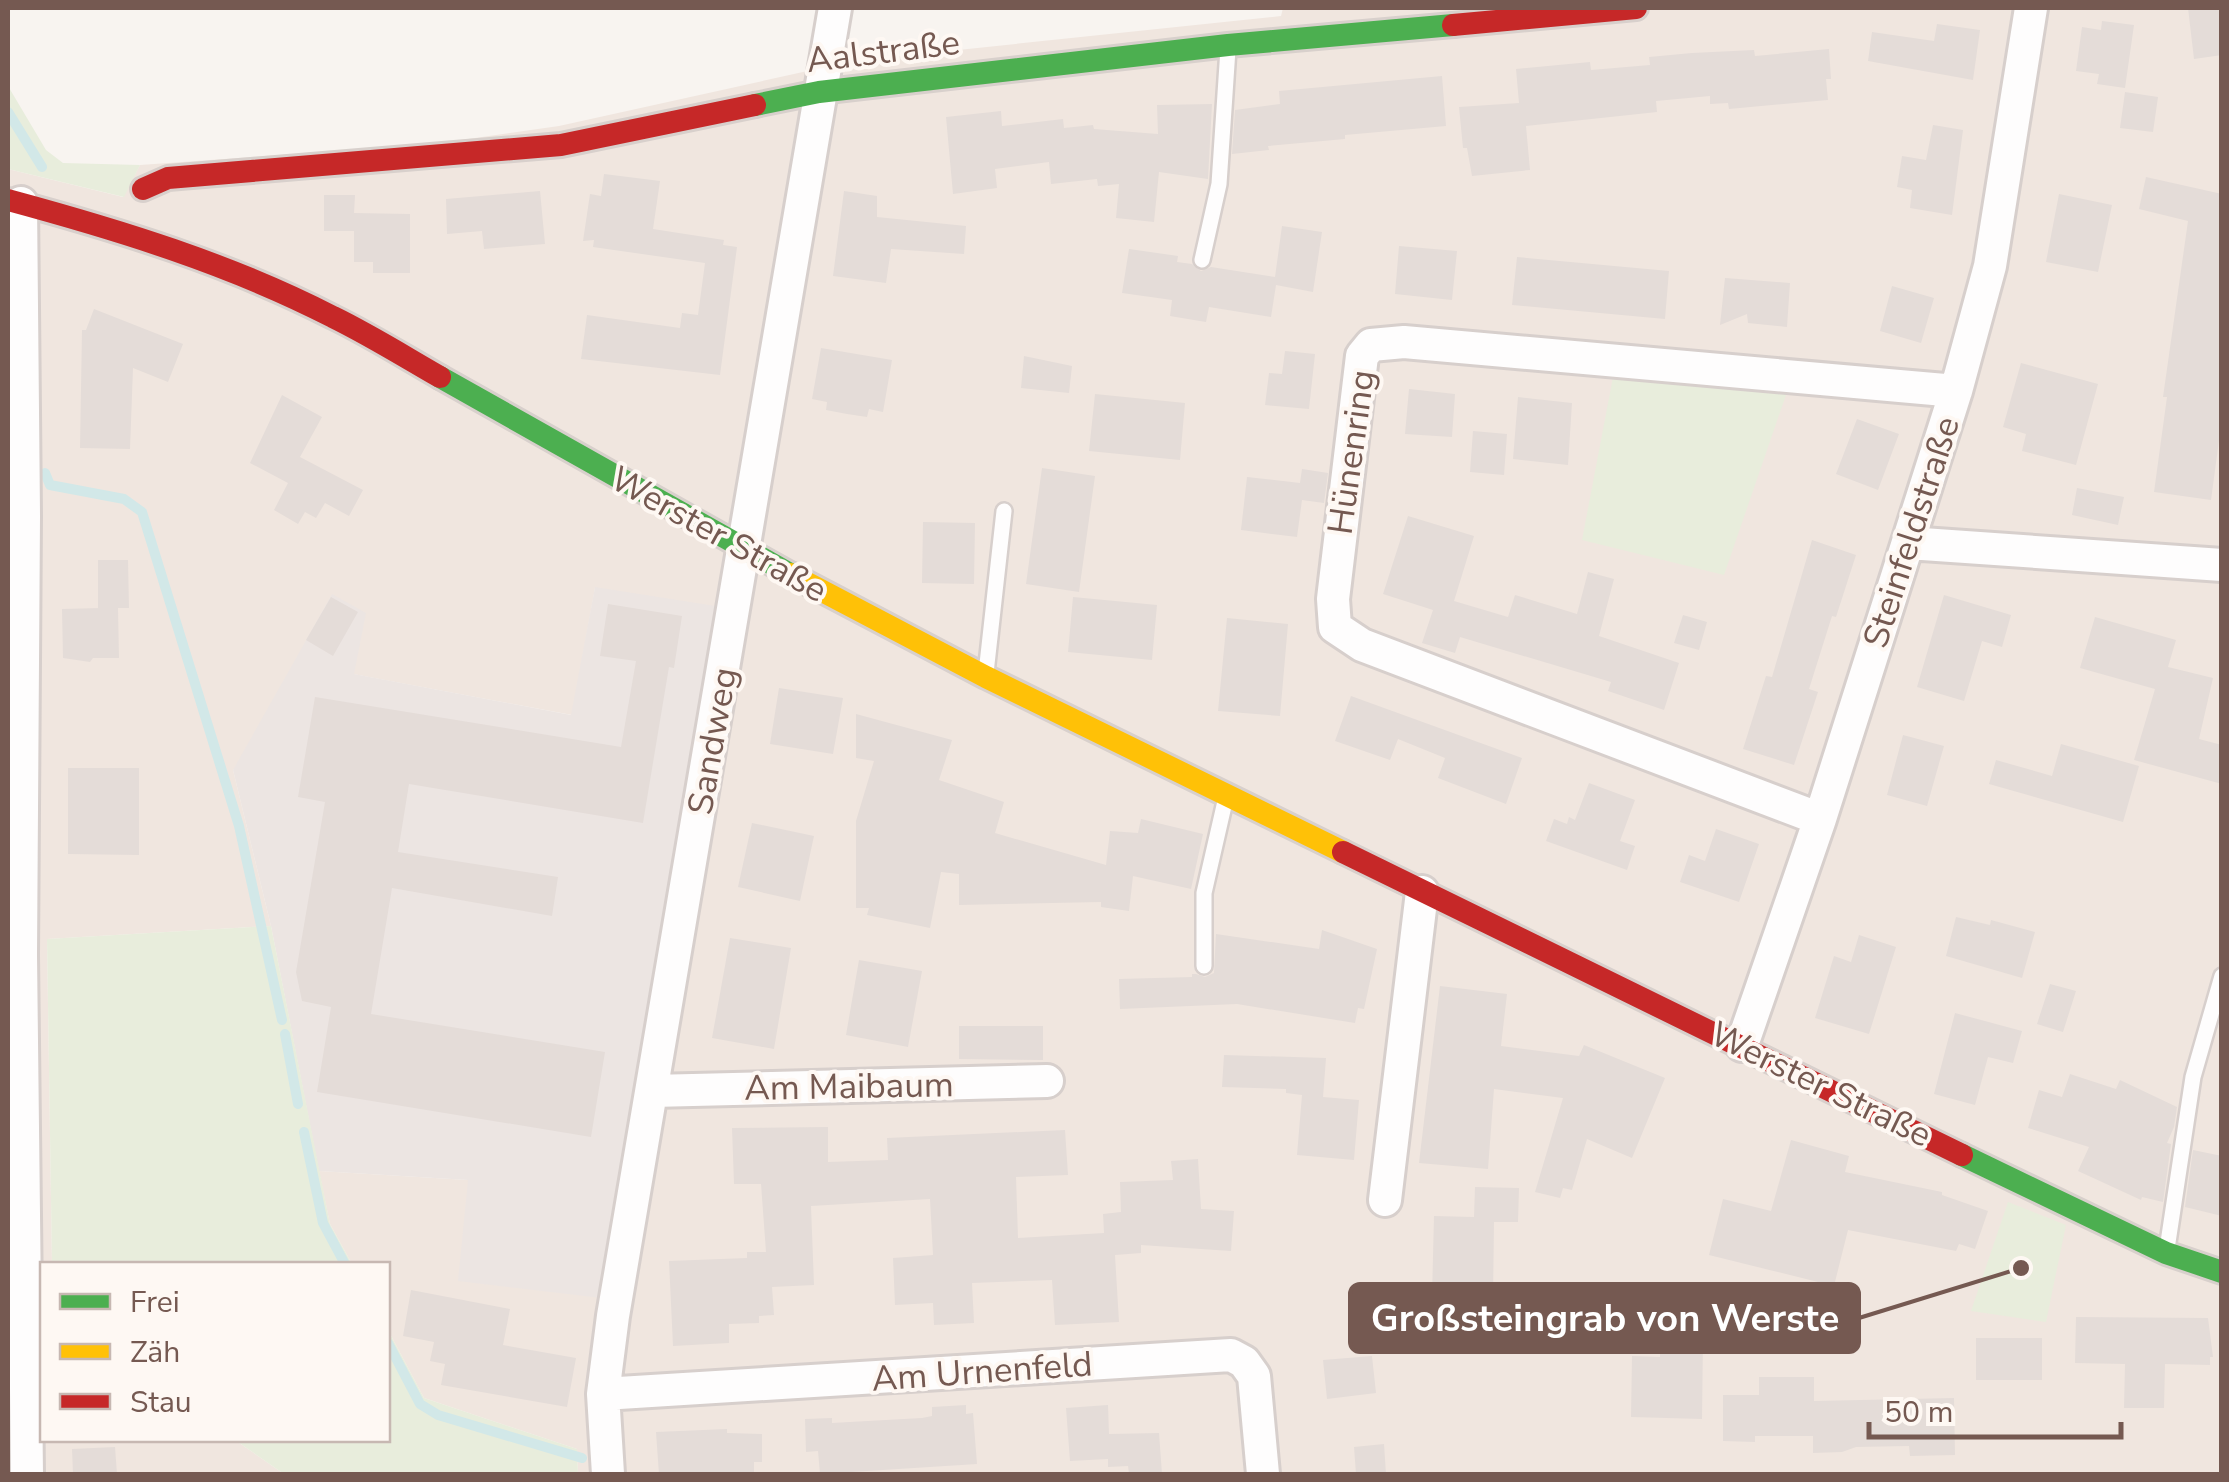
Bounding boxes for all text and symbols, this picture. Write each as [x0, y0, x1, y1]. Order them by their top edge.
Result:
street label: Aalstraße [804, 19, 962, 84]
street label: Hünenring [1317, 367, 1386, 537]
street label: Steinfeldstraße [1852, 411, 1971, 654]
street label: Werster Straße [602, 455, 836, 613]
street label: Sandweg [676, 664, 749, 818]
street label: Werster Straße [1702, 1010, 1939, 1158]
street label: Am Maibaum [744, 1061, 954, 1112]
legend [40, 1262, 390, 1442]
text: Frei [130, 1282, 180, 1323]
callout: Großsteingrab von Werste [1350, 1284, 1859, 1352]
text: Großsteingrab von Werste [1371, 1293, 1839, 1344]
text: Zäh [130, 1332, 180, 1373]
street label: Am Urnenfeld [870, 1340, 1094, 1403]
scale bar [1869, 1377, 2122, 1439]
text: Stau [130, 1382, 192, 1423]
text: 50 m [1884, 1392, 1953, 1433]

